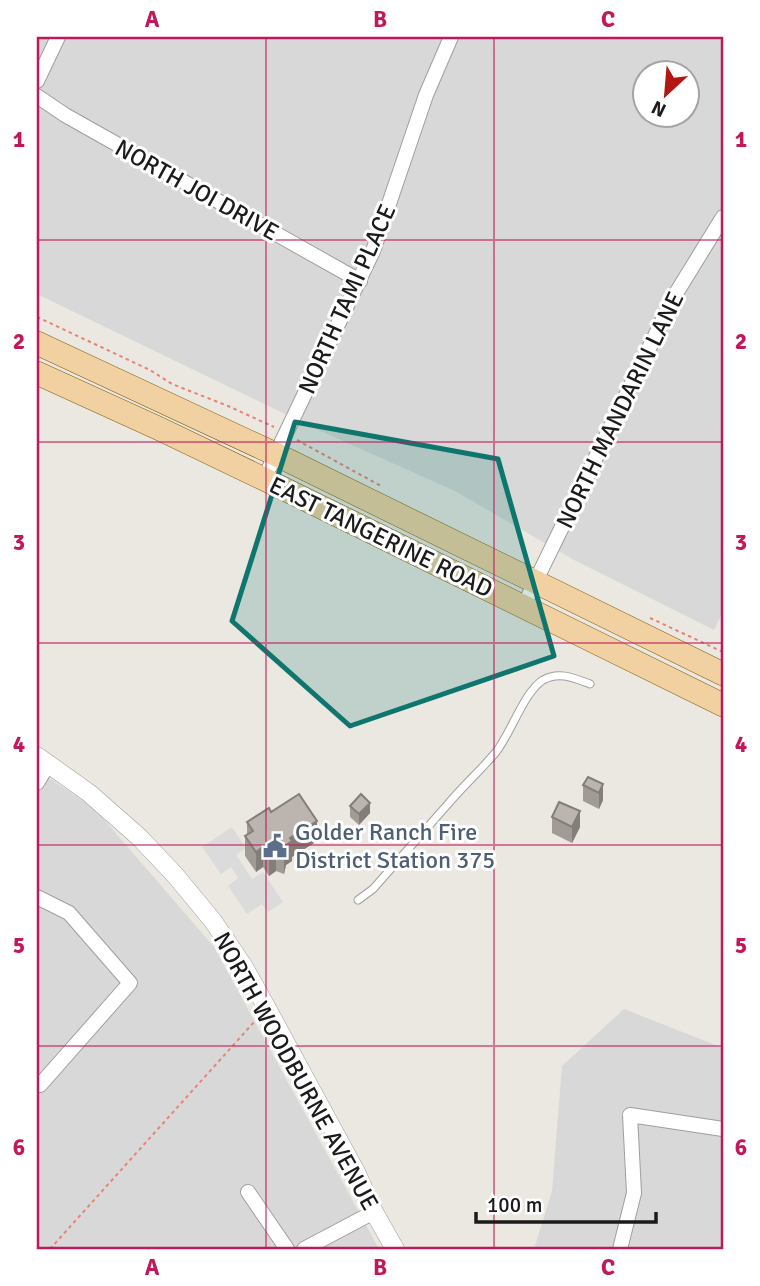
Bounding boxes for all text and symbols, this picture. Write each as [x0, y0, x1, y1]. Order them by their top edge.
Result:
text: A [145, 5, 160, 34]
text: B [373, 5, 387, 34]
text: C [601, 5, 615, 34]
north arrow [630, 60, 700, 130]
text: N [648, 95, 670, 122]
text: 1 [13, 125, 25, 154]
text: 1 [735, 125, 747, 154]
street label: NORTH JOI DRIVE [110, 133, 284, 247]
street label: NORTH TAMI PLACE [292, 199, 402, 399]
street label: NORTH MANDARIN LANE [550, 287, 690, 533]
text: 2 [13, 327, 25, 356]
text: 2 [735, 327, 747, 356]
street label: EAST TANGERINE ROAD [264, 470, 498, 604]
text: 3 [13, 528, 25, 557]
text: 3 [735, 528, 747, 557]
text: 4 [13, 730, 25, 759]
text: 4 [735, 730, 747, 759]
place label: Golder Ranch Fire District Station 375 [295, 817, 495, 875]
public building icon: Golder Ranch Fire District Station 375 [261, 832, 289, 860]
street label: NORTH WOODBURNE AVENUE [207, 927, 385, 1215]
text: 5 [13, 931, 25, 960]
text: 5 [735, 931, 747, 960]
text: 6 [13, 1133, 25, 1162]
text: 6 [735, 1133, 747, 1162]
scale bar [476, 1181, 657, 1225]
text: 100 m [487, 1192, 542, 1218]
text: A [145, 1253, 160, 1282]
text: B [373, 1253, 387, 1282]
text: C [601, 1253, 615, 1282]

